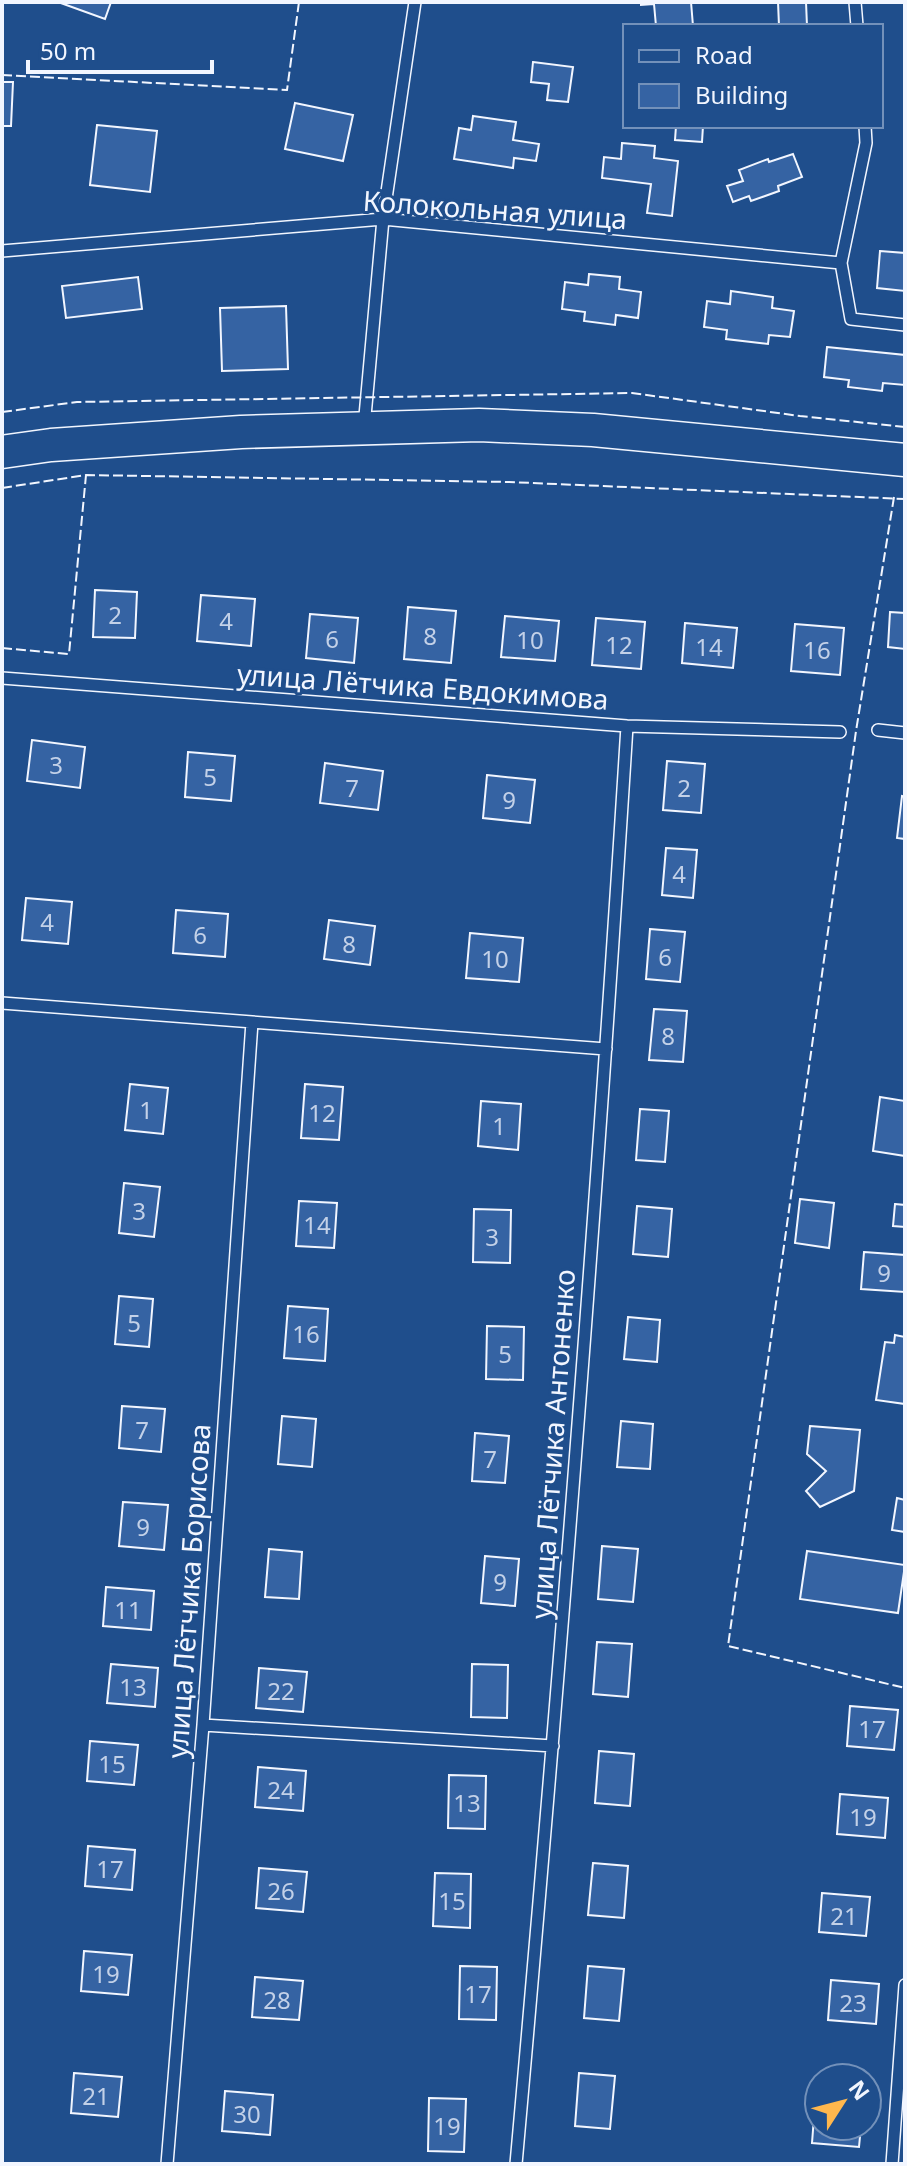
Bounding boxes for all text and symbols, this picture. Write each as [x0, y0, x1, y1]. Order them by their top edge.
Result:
scale bar [28, 24, 212, 74]
legend [623, 24, 883, 128]
text: 50 m [40, 34, 96, 67]
text: Road [695, 38, 753, 71]
text: Building [695, 78, 788, 111]
street label: Колокольная улица [362, 181, 628, 237]
house number: 2 [108, 598, 122, 631]
house number: 4 [219, 604, 233, 637]
house number: 8 [423, 619, 437, 652]
house number: 6 [325, 622, 339, 655]
house number: 10 [516, 623, 544, 656]
house number: 12 [605, 628, 633, 661]
house number: 14 [695, 630, 723, 663]
house number: 16 [803, 633, 831, 666]
street label: улица Лётчика Евдокимова [236, 654, 610, 718]
house number: 3 [49, 748, 63, 781]
house number: 5 [203, 760, 217, 793]
house number: 7 [345, 771, 359, 804]
house number: 2 [677, 771, 691, 804]
house number: 9 [502, 783, 516, 816]
house number: 4 [672, 857, 686, 890]
house number: 4 [40, 905, 54, 938]
house number: 6 [193, 918, 207, 951]
house number: 8 [342, 927, 356, 960]
house number: 6 [658, 940, 672, 973]
house number: 10 [481, 942, 509, 975]
house number: 8 [661, 1019, 675, 1052]
house number: 1 [139, 1093, 153, 1126]
house number: 12 [308, 1096, 336, 1129]
house number: 1 [492, 1109, 506, 1142]
house number: 3 [132, 1194, 146, 1227]
house number: 14 [303, 1208, 331, 1241]
house number: 3 [485, 1220, 499, 1253]
house number: 9 [877, 1256, 891, 1289]
street label: улица Лётчика Антоненко [521, 1268, 583, 1620]
house number: 5 [127, 1306, 141, 1339]
house number: 16 [292, 1317, 320, 1350]
house number: 5 [498, 1337, 512, 1370]
house number: 7 [135, 1413, 149, 1446]
street label: улица Лётчика Борисова [157, 1422, 219, 1760]
house number: 7 [483, 1442, 497, 1475]
house number: 9 [136, 1510, 150, 1543]
house number: 9 [493, 1565, 507, 1598]
house number: 11 [114, 1593, 142, 1626]
house number: 13 [119, 1670, 147, 1703]
house number: 22 [267, 1674, 295, 1707]
house number: 17 [858, 1712, 886, 1745]
house number: 15 [98, 1747, 126, 1780]
house number: 24 [267, 1773, 295, 1806]
house number: 13 [453, 1786, 481, 1819]
house number: 19 [849, 1800, 877, 1833]
house number: 17 [96, 1852, 124, 1885]
house number: 26 [267, 1874, 295, 1907]
house number: 15 [438, 1884, 466, 1917]
house number: 21 [830, 1899, 858, 1932]
house number: 19 [92, 1957, 120, 1990]
house number: 17 [464, 1977, 492, 2010]
house number: 28 [263, 1983, 291, 2016]
house number: 23 [839, 1986, 867, 2019]
north arrow [803, 2062, 883, 2142]
text: N [843, 2074, 877, 2106]
house number: 21 [82, 2079, 110, 2112]
house number: 30 [233, 2097, 261, 2130]
house number: 19 [433, 2109, 461, 2142]

